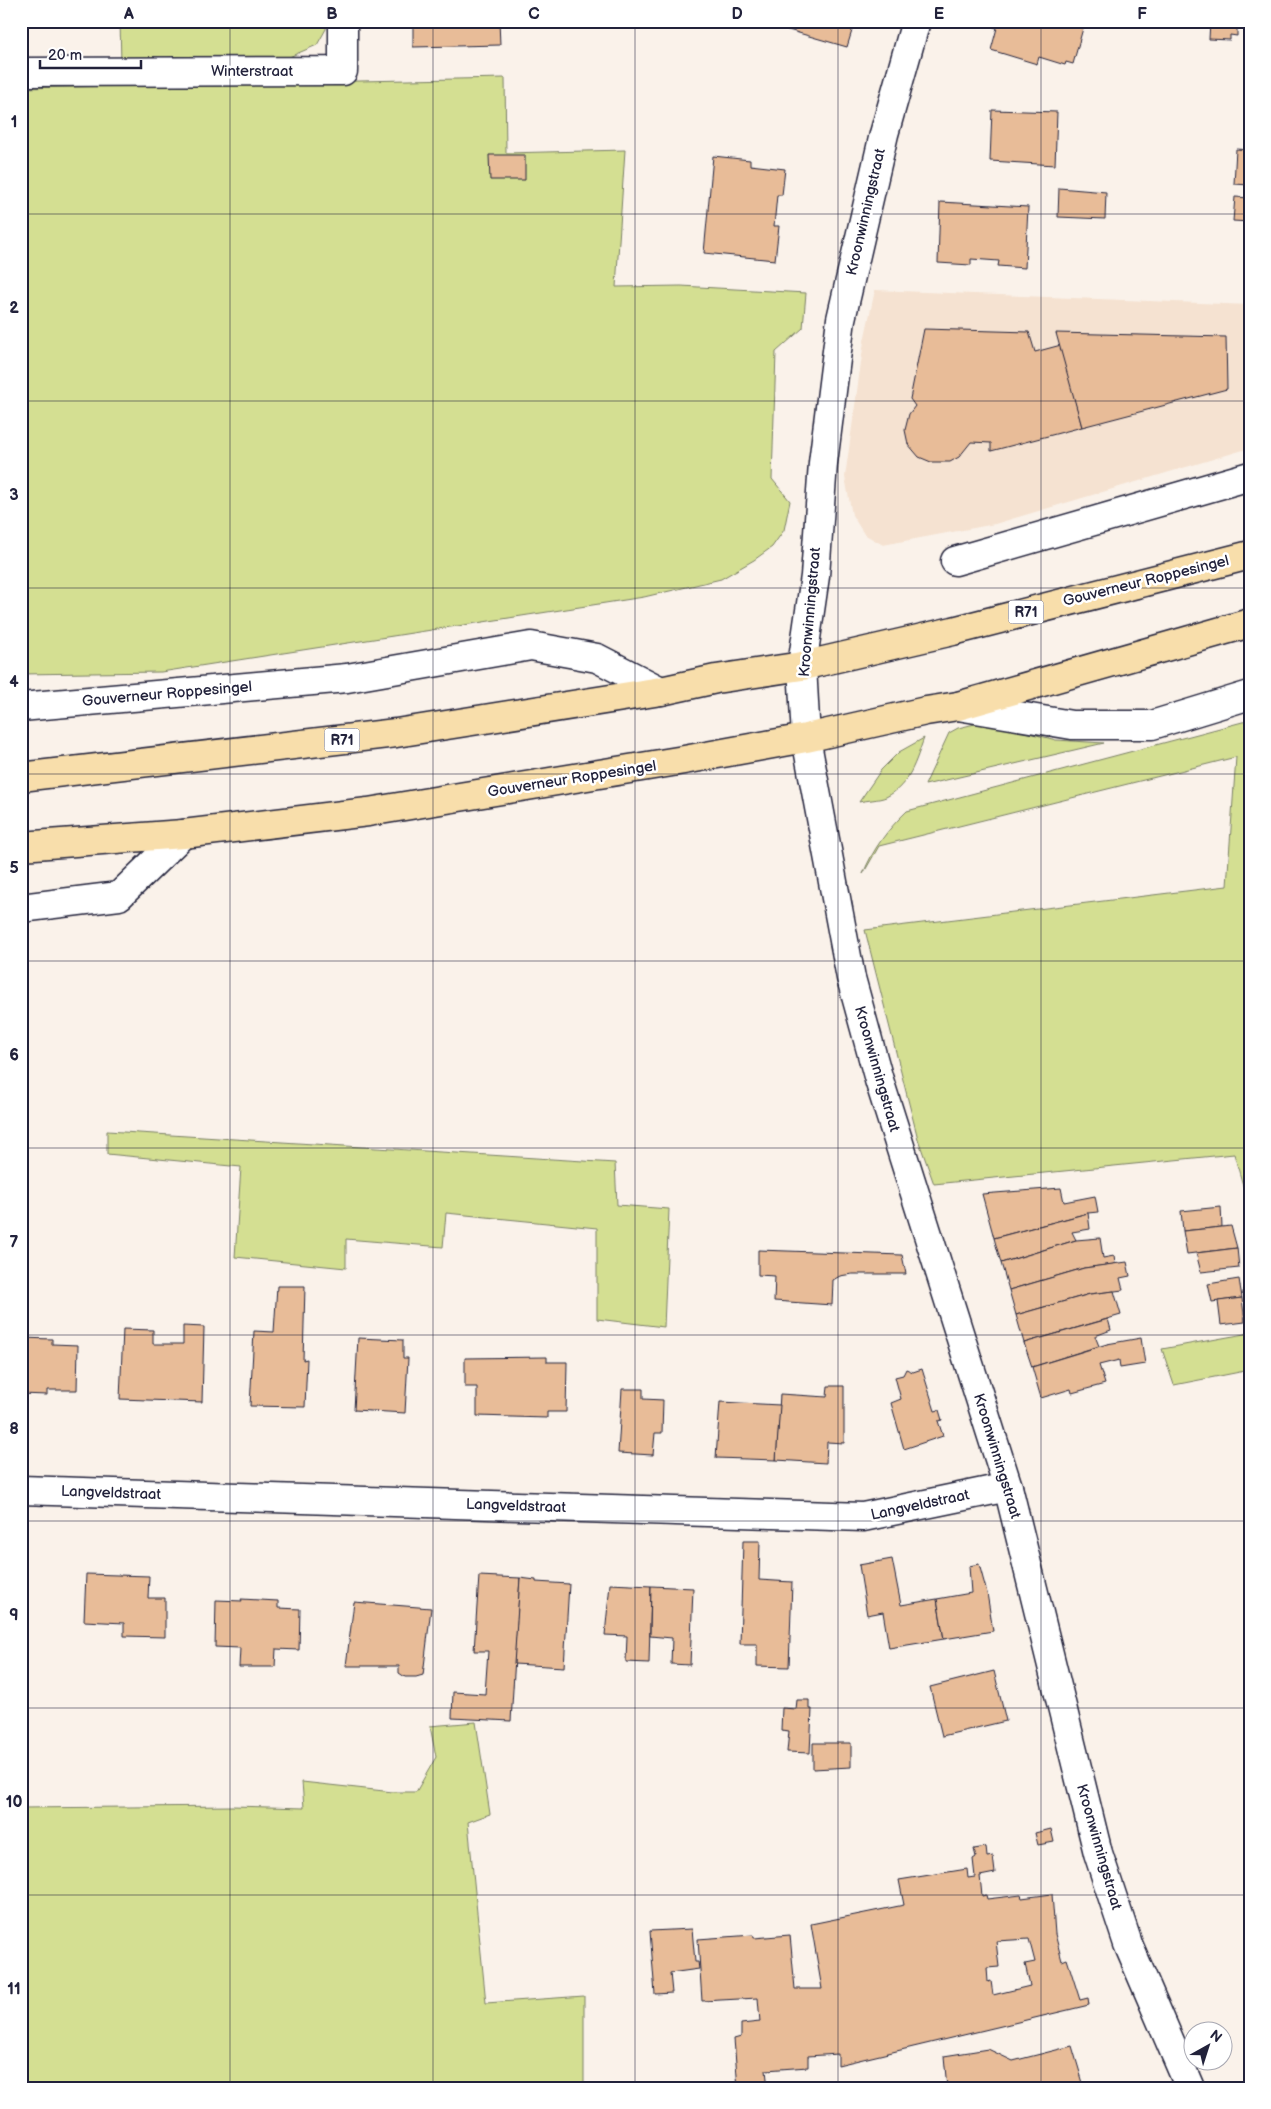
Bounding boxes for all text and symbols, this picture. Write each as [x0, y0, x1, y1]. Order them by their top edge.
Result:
text: A [123, 5, 134, 24]
text: B [326, 5, 338, 24]
text: C [528, 5, 540, 24]
text: D [731, 5, 743, 24]
text: E [934, 5, 944, 24]
text: F [1137, 5, 1147, 24]
scale bar [40, 38, 141, 70]
text: 20 m [48, 46, 82, 65]
street label: Winterstraat [211, 62, 293, 81]
text: 1 [11, 113, 17, 132]
street label: Kroonwinningstraat [842, 146, 890, 277]
text: 2 [9, 299, 19, 318]
text: 3 [9, 486, 19, 505]
street label: Kroonwinningstraat [795, 546, 825, 678]
street label: Gouverneur Roppesingel [1061, 551, 1231, 611]
road number: R71 [1008, 600, 1044, 624]
text: 4 [9, 673, 19, 692]
street label: Gouverneur Roppesingel [81, 677, 253, 711]
road number: R71 [324, 728, 360, 752]
street label: Gouverneur Roppesingel [486, 756, 658, 802]
text: 5 [9, 859, 19, 878]
street label: Kroonwinningstraat [850, 1004, 904, 1134]
text: 6 [9, 1046, 19, 1065]
text: 7 [10, 1233, 19, 1252]
street label: Kroonwinningstraat [969, 1391, 1025, 1521]
text: 8 [9, 1420, 19, 1439]
street label: Langveldstraat [61, 1482, 162, 1504]
street label: Langveldstraat [869, 1485, 971, 1525]
street label: Langveldstraat [466, 1495, 567, 1517]
text: 9 [9, 1606, 19, 1625]
street label: Kroonwinningstraat [1072, 1782, 1126, 1912]
text: 10 [6, 1793, 22, 1812]
text: 11 [7, 1980, 21, 1999]
north arrow [1184, 2022, 1234, 2072]
text: N [1206, 2026, 1225, 2046]

